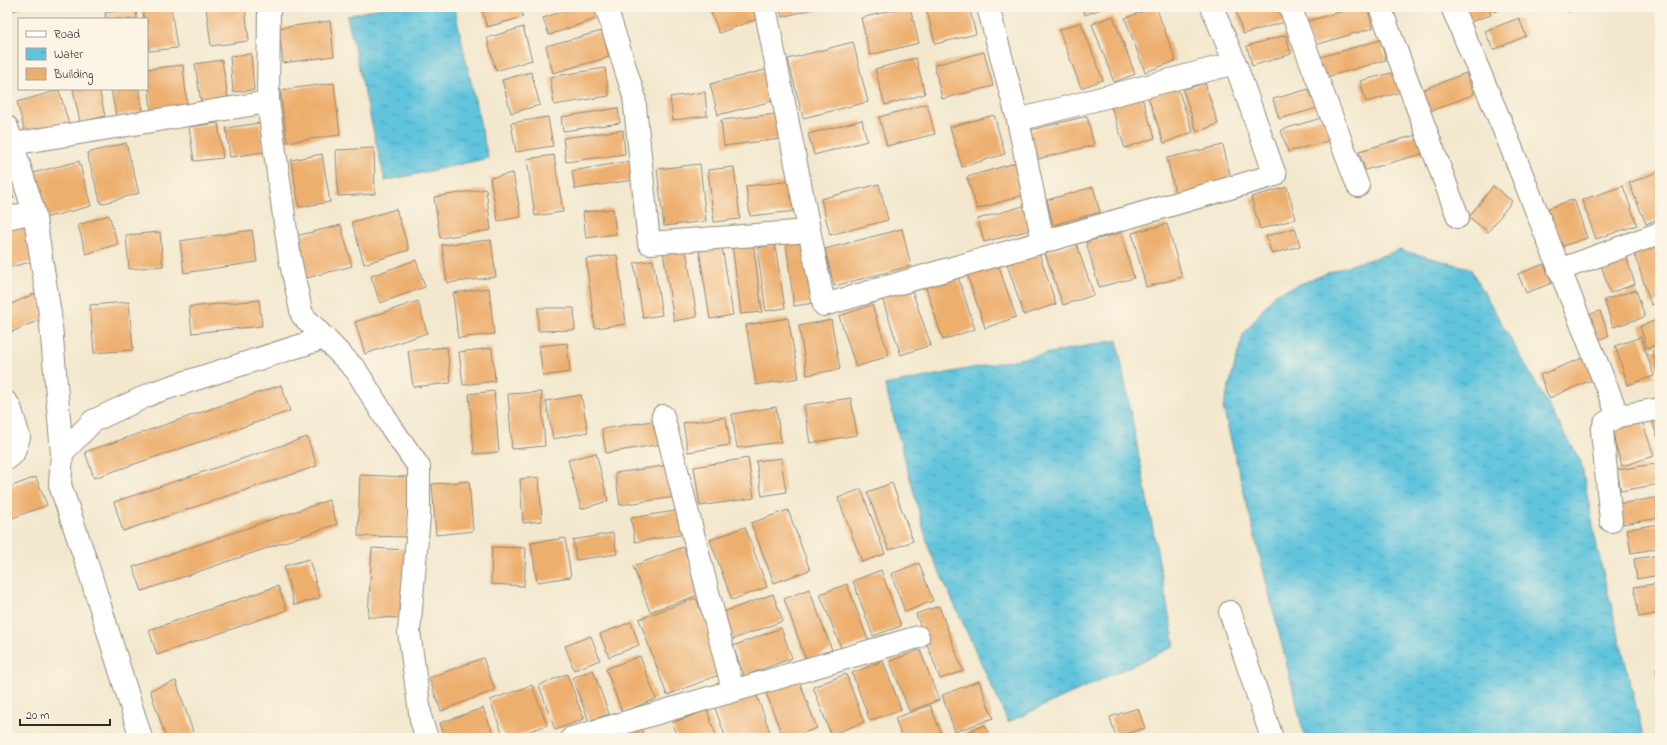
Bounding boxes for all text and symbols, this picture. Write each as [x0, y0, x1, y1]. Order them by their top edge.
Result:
legend [18, 18, 148, 90]
text: Road [54, 26, 80, 44]
text: Water [54, 46, 83, 64]
text: Building [53, 66, 93, 85]
scale bar [20, 701, 110, 727]
text: 20 m [26, 707, 49, 725]

